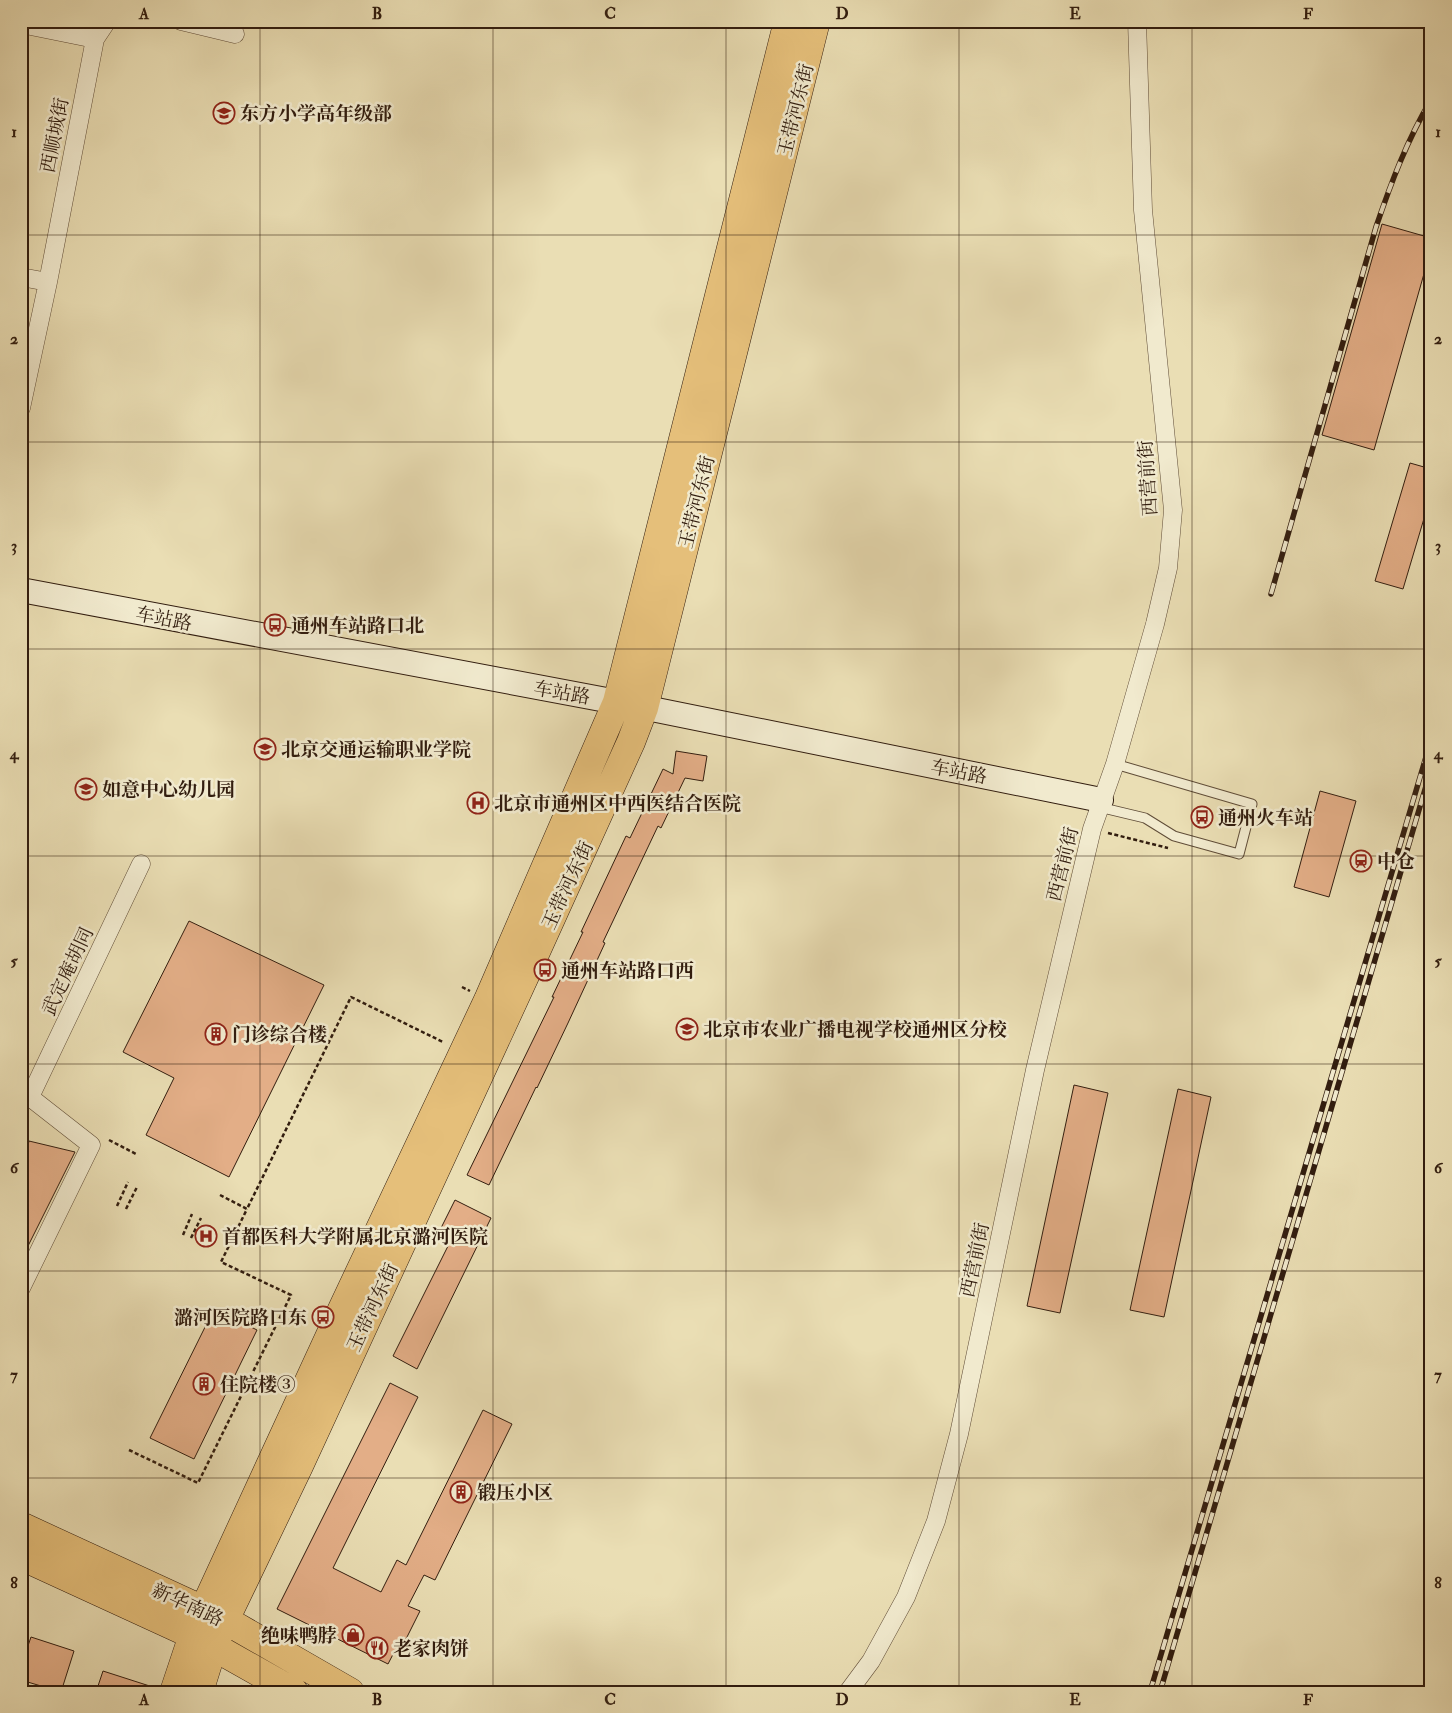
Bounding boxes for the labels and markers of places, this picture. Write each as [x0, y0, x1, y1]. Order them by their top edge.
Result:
school or university icon: 东方小学高年级部 [212, 101, 236, 125]
place label: 东方小学高年级部 [240, 102, 392, 126]
bus stop icon: 通州车站路口北 [263, 613, 287, 637]
place label: 通州车站路口北 [291, 614, 424, 638]
school or university icon: 北京交通运输职业学院 [253, 737, 277, 761]
place label: 北京交通运输职业学院 [281, 738, 471, 762]
school or university icon: 如意中心幼儿园 [74, 777, 98, 801]
place label: 如意中心幼儿园 [102, 778, 235, 802]
hospital icon: 北京市通州区中西医结合医院 [466, 791, 490, 815]
place label: 北京市通州区中西医结合医院 [494, 792, 741, 816]
bus stop icon: 通州火车站 [1190, 805, 1214, 829]
place label: 通州火车站 [1218, 806, 1313, 830]
station icon: 中仓 [1349, 849, 1373, 873]
place label: 中仓 [1377, 850, 1415, 874]
bus stop icon: 通州车站路口西 [533, 958, 557, 982]
place label: 通州车站路口西 [561, 959, 694, 983]
school or university icon: 北京市农业广播电视学校通州区分校 [675, 1017, 699, 1041]
place label: 北京市农业广播电视学校通州区分校 [703, 1018, 1007, 1042]
building icon: 门诊综合楼 [204, 1022, 228, 1046]
place label: 门诊综合楼 [232, 1023, 327, 1047]
hospital icon: 首都医科大学附属北京潞河医院 [194, 1224, 218, 1248]
place label: 首都医科大学附属北京潞河医院 [222, 1225, 488, 1249]
bus stop icon: 潞河医院路口东 [311, 1305, 335, 1329]
place label: 潞河医院路口东 [174, 1306, 307, 1330]
building icon: 住院楼③ [192, 1372, 216, 1396]
place label: 住院楼③ [220, 1373, 296, 1397]
building icon: 锻压小区 [449, 1480, 473, 1504]
place label: 锻压小区 [477, 1481, 553, 1505]
shop icon: 绝味鸭脖 [341, 1623, 365, 1647]
place label: 绝味鸭脖 [261, 1624, 337, 1648]
restaurant icon: 老家肉饼 [365, 1636, 389, 1660]
place label: 老家肉饼 [393, 1637, 469, 1661]

